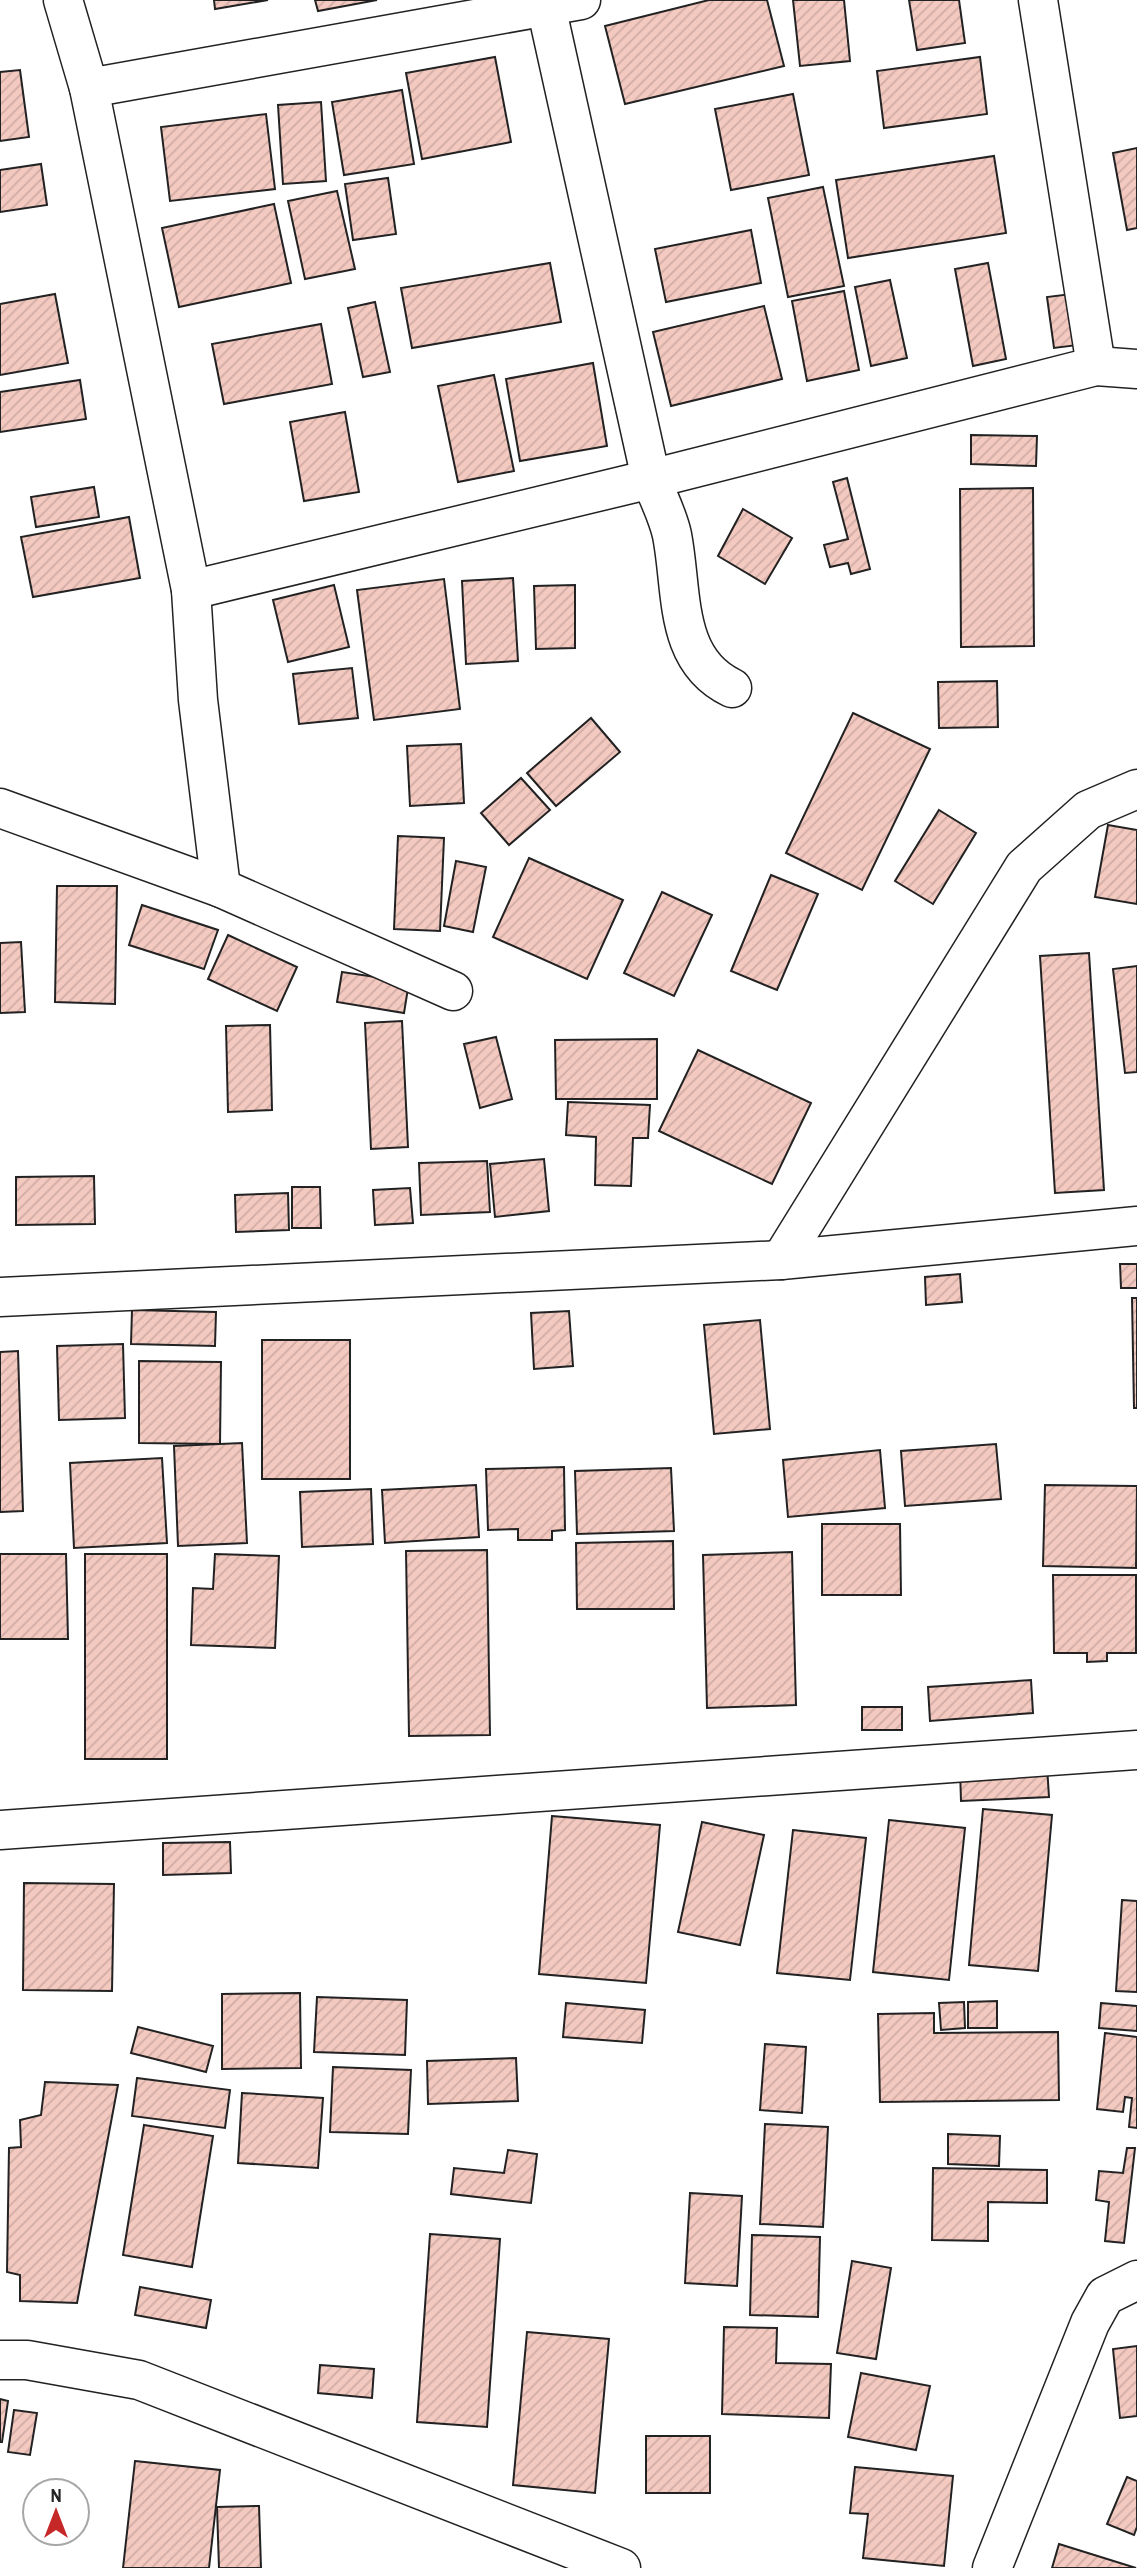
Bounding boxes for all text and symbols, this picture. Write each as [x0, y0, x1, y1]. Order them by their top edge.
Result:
north arrow [21, 2477, 91, 2547]
text: N [50, 2482, 62, 2508]

